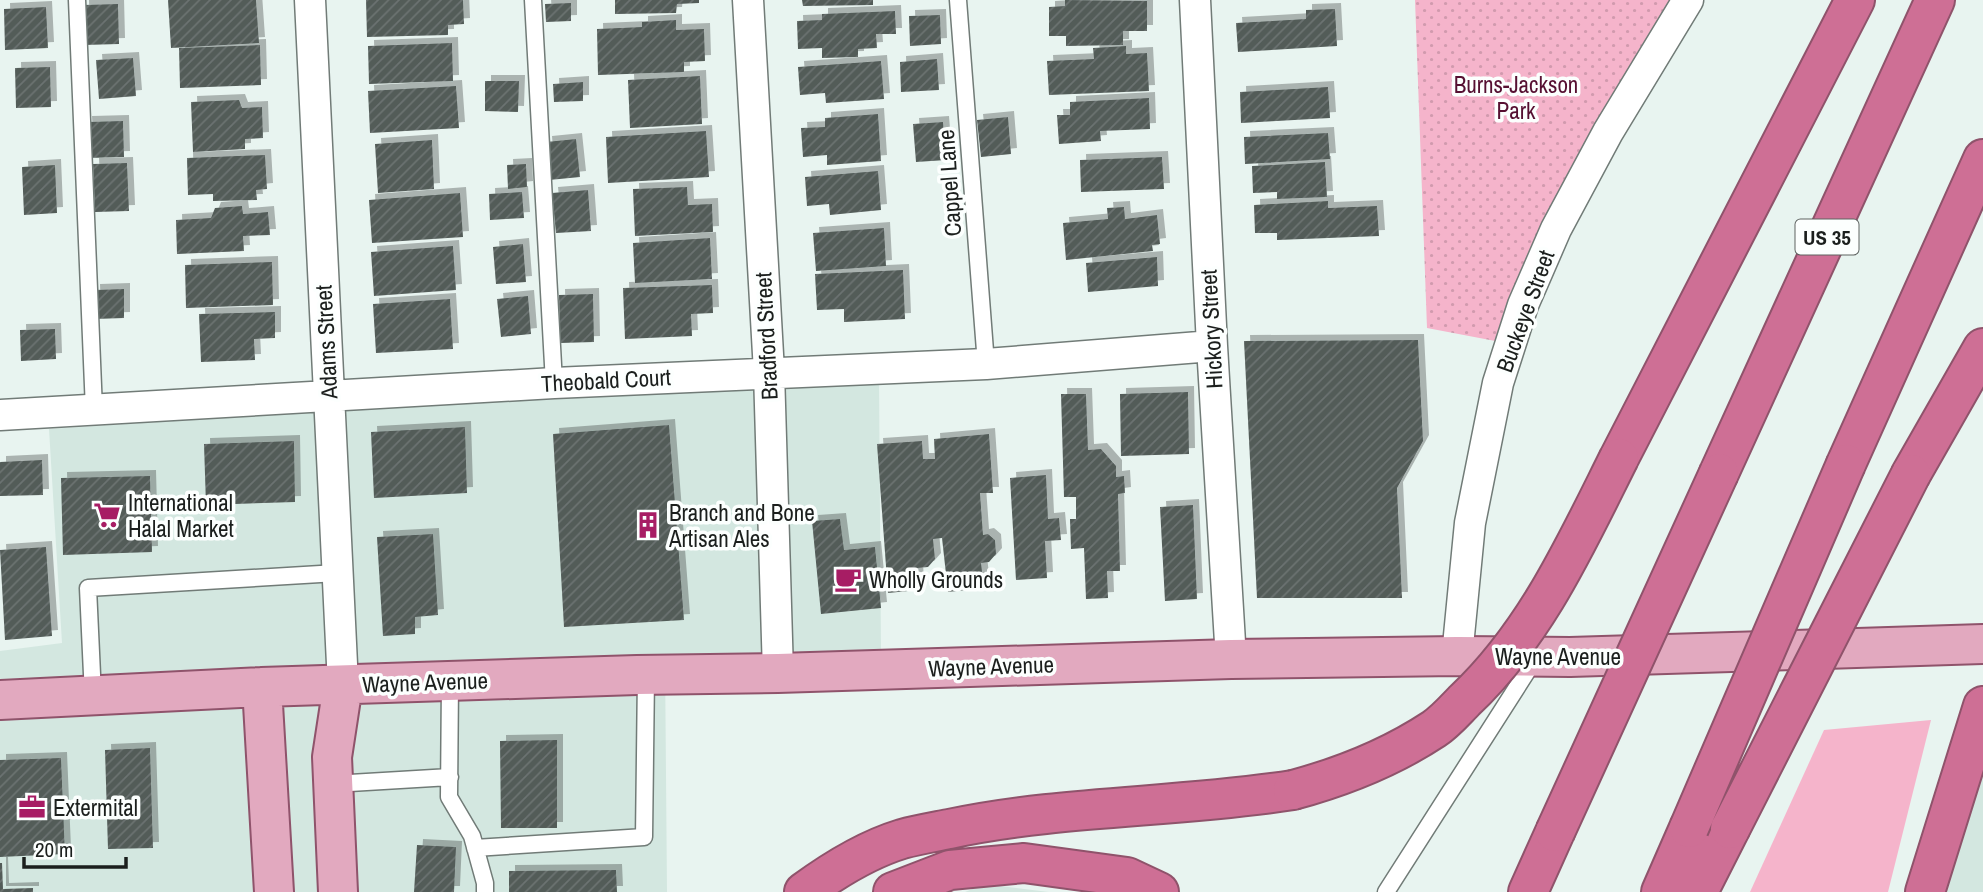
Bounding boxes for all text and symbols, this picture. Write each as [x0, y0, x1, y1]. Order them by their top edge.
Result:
park label: Burns-Jackson Park [1454, 69, 1578, 126]
street label: Cappel Lane [930, 129, 968, 237]
road number: US 35 [1796, 219, 1858, 254]
street label: Buckeye Street [1489, 246, 1561, 376]
street label: Hickory Street [1192, 269, 1230, 389]
street label: Bradford Street [747, 271, 785, 401]
street label: Adams Street [308, 284, 345, 401]
street label: Theobald Court [540, 361, 672, 399]
place label: International Halal Market [128, 487, 234, 544]
place label: Branch and Bone Artisan Ales [668, 497, 815, 554]
supermarket icon: International Halal Market [92, 500, 122, 530]
building icon: Branch and Bone Artisan Ales [633, 510, 663, 540]
cafe icon: Wholly Grounds [833, 564, 863, 594]
place label: Wholly Grounds [869, 564, 1003, 595]
street label: Wayne Avenue [1495, 641, 1621, 672]
street label: Wayne Avenue [928, 648, 1054, 684]
street label: Wayne Avenue [362, 664, 488, 700]
office icon: Extermital [17, 792, 47, 822]
place label: Extermital [53, 792, 138, 823]
scale bar [24, 826, 126, 870]
text: 20 m [35, 835, 73, 864]

